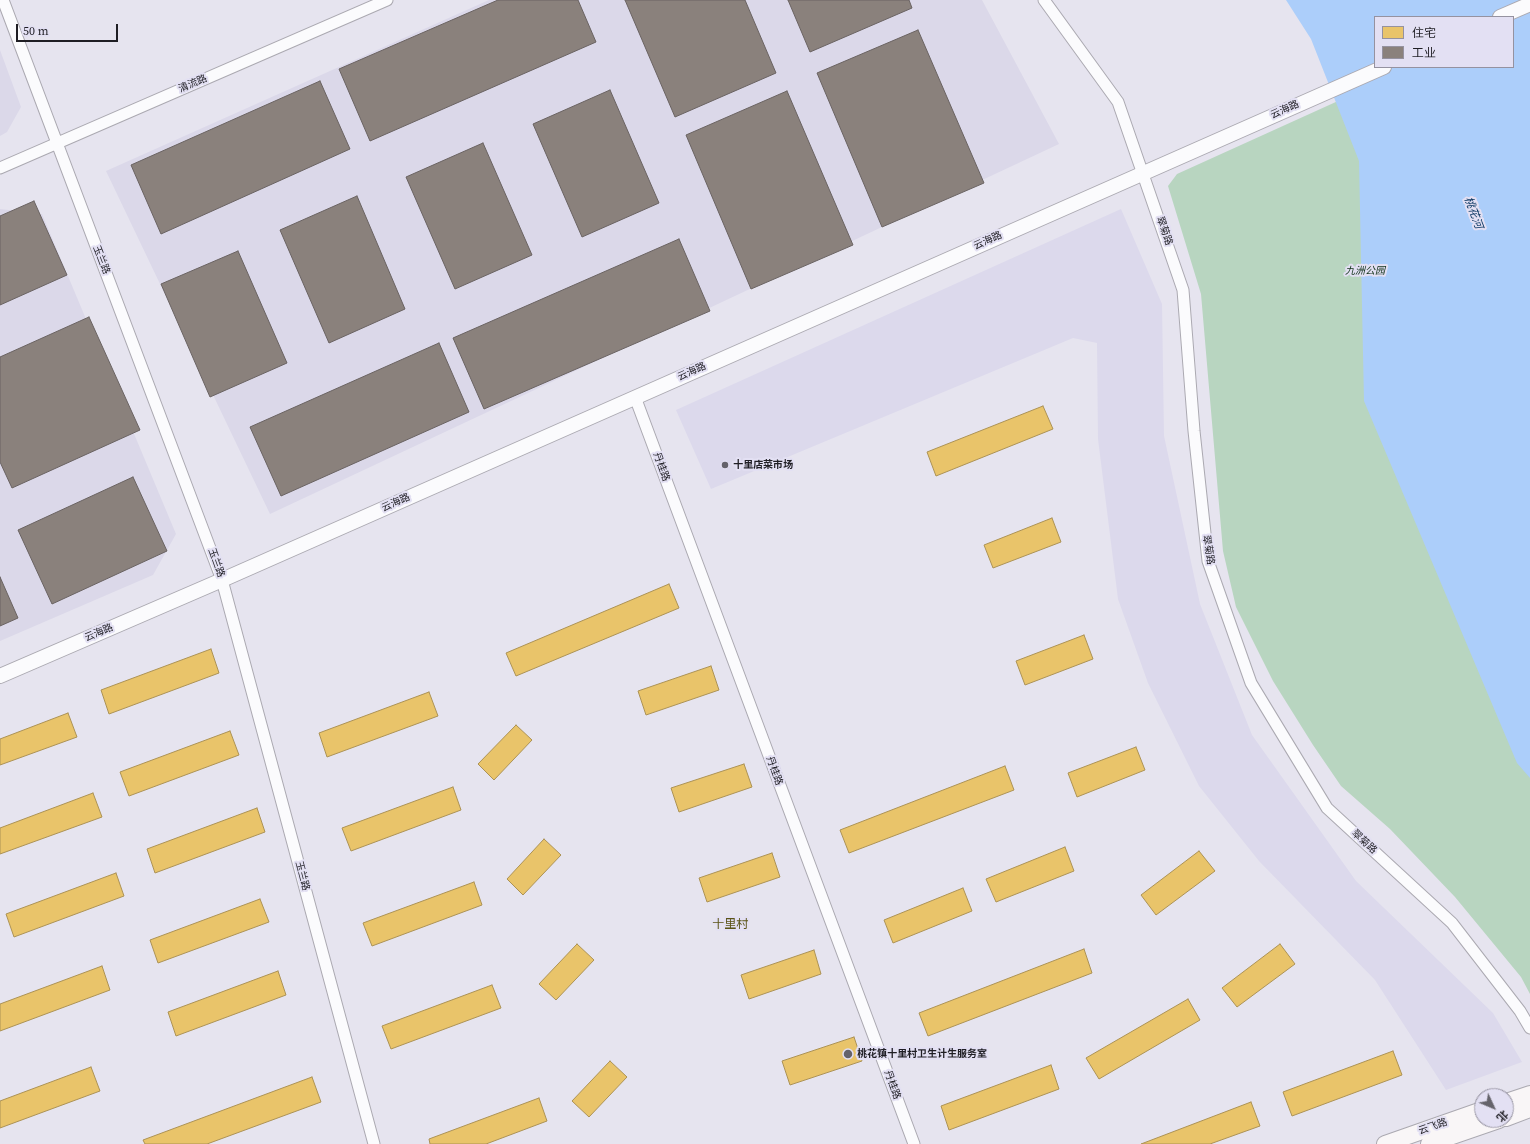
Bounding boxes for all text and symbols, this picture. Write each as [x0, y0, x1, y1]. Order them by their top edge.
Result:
scale bar [18, 16, 120, 42]
legend [1374, 16, 1514, 68]
text: 50 m [23, 23, 49, 39]
text: 住宅 [1412, 25, 1436, 41]
text: 工业 [1412, 45, 1436, 61]
street label: 清流路 [177, 73, 209, 95]
street label: 云海路 [1269, 98, 1301, 122]
water label: 桃花河 [1461, 195, 1485, 231]
street label: 翠菊路 [1153, 215, 1175, 247]
street label: 云海路 [972, 229, 1004, 253]
street label: 玉兰路 [90, 244, 112, 276]
park label: 九洲公园 [1345, 265, 1385, 277]
street label: 云海路 [676, 360, 708, 384]
street label: 丹桂路 [650, 451, 672, 483]
place label: 十里店菜市场 [733, 459, 793, 471]
marker: 十里店菜市场 [720, 460, 730, 470]
street label: 云海路 [380, 491, 412, 515]
street label: 翠菊路 [1200, 534, 1216, 566]
street label: 玉兰路 [205, 547, 227, 579]
street label: 云海路 [83, 622, 115, 644]
street label: 丹桂路 [763, 755, 785, 787]
street label: 翠菊路 [1349, 827, 1379, 857]
street label: 玉兰路 [292, 860, 312, 892]
district label: 十里村 [712, 918, 748, 932]
marker: 桃花镇十里村卫生计生服务室 [842, 1048, 854, 1060]
place label: 桃花镇十里村卫生计生服务室 [857, 1048, 987, 1060]
street label: 丹桂路 [881, 1069, 903, 1101]
north arrow [1474, 1088, 1514, 1128]
text: 北 [1493, 1107, 1511, 1125]
street label: 云飞路 [1417, 1116, 1449, 1138]

